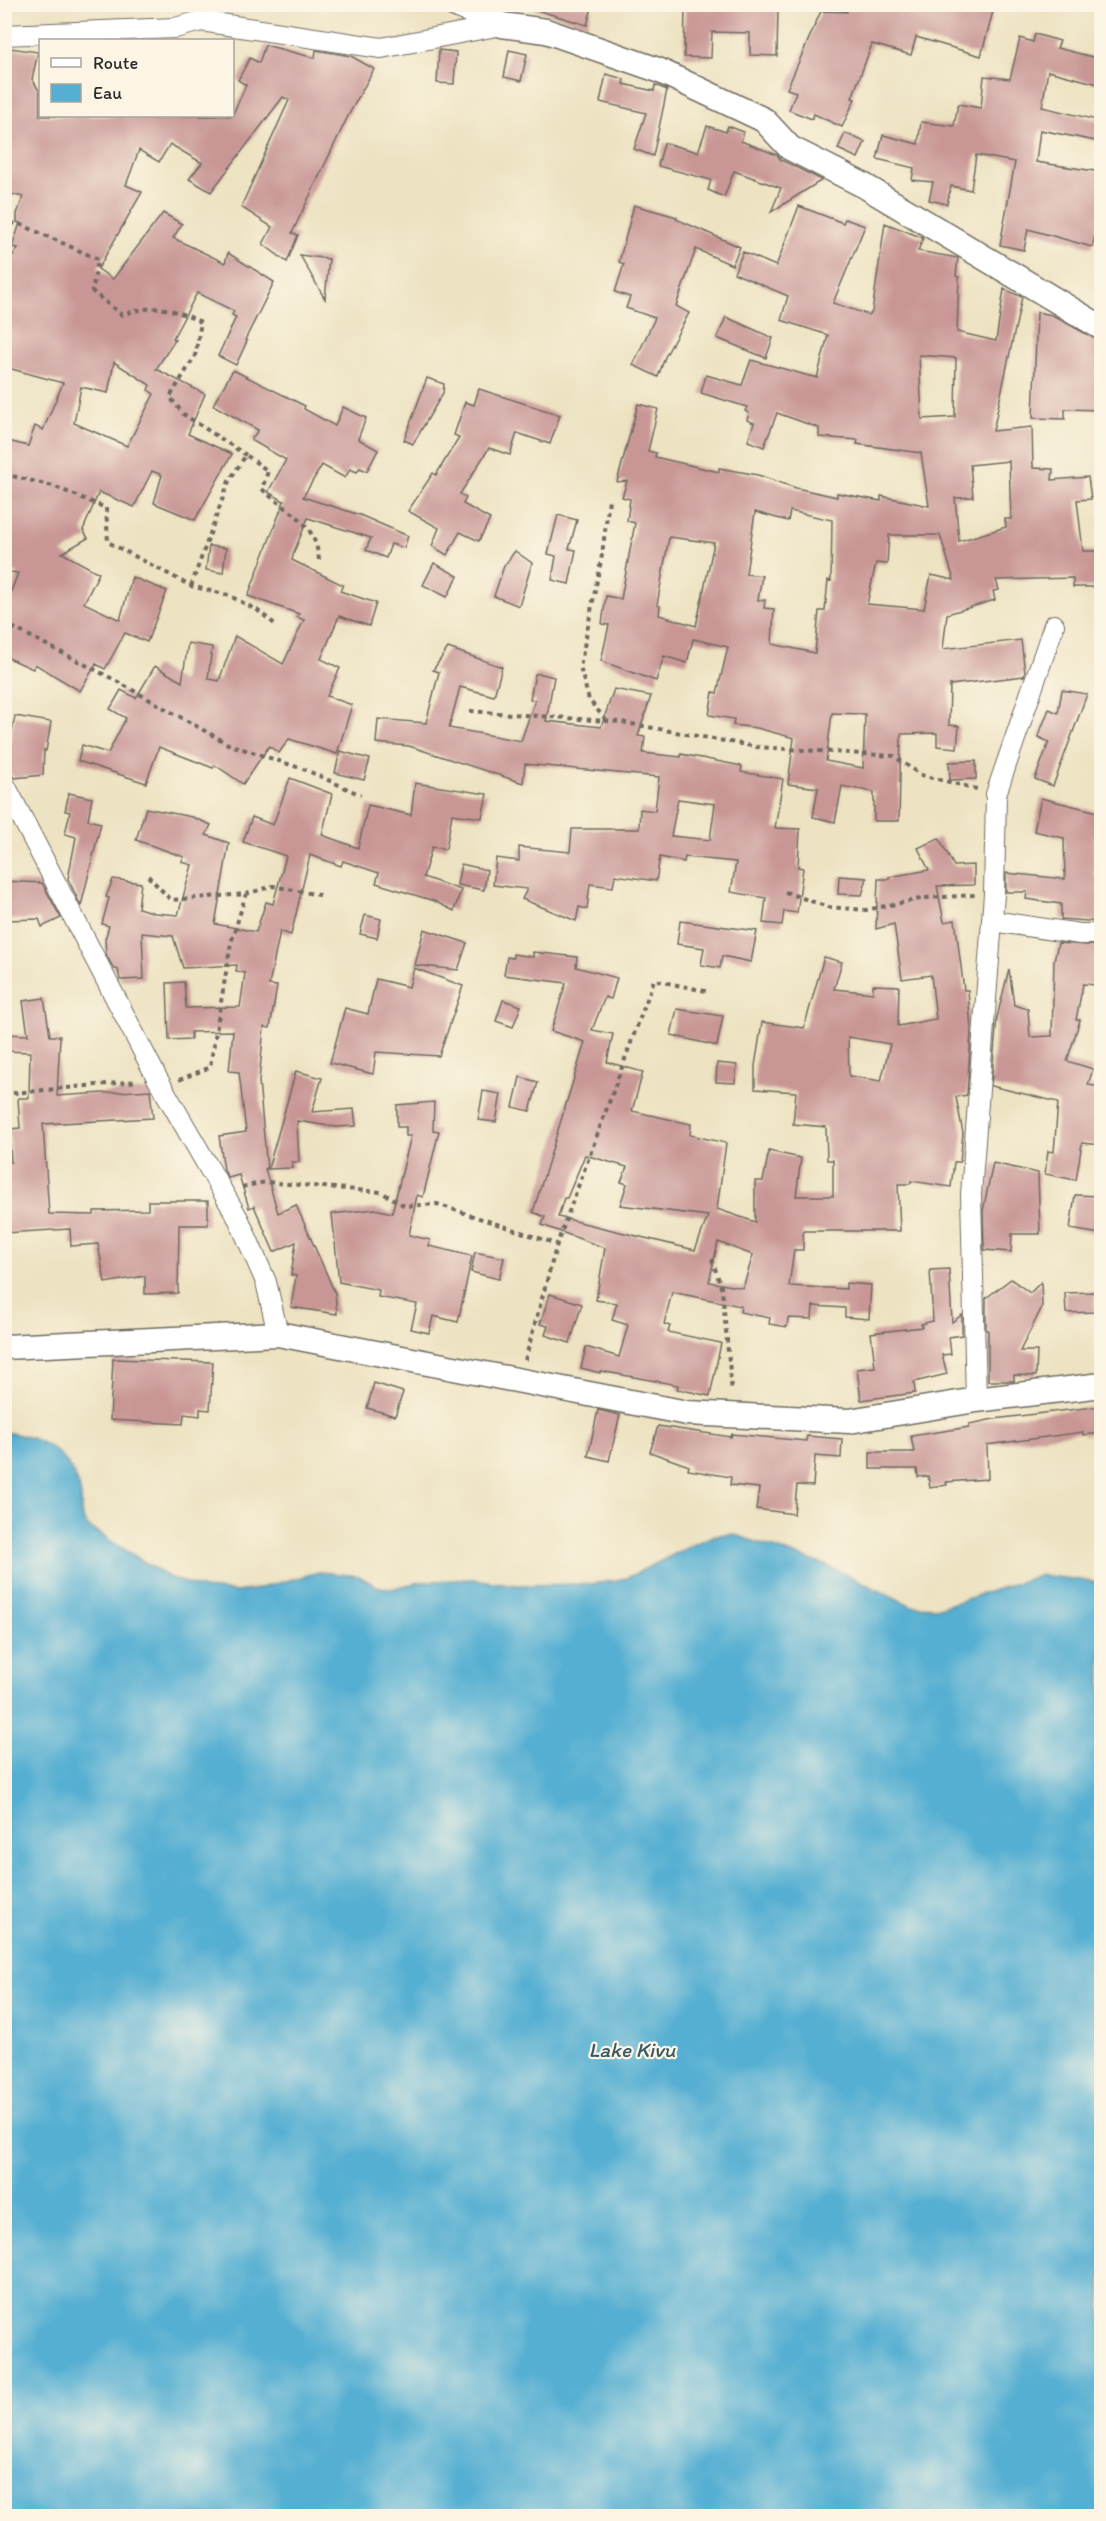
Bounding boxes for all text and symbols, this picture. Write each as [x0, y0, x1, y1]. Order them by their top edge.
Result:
legend [39, 39, 234, 117]
text: Route [93, 52, 138, 74]
text: Eau [93, 82, 122, 104]
water label: Lake Kivu [589, 2037, 676, 2062]

